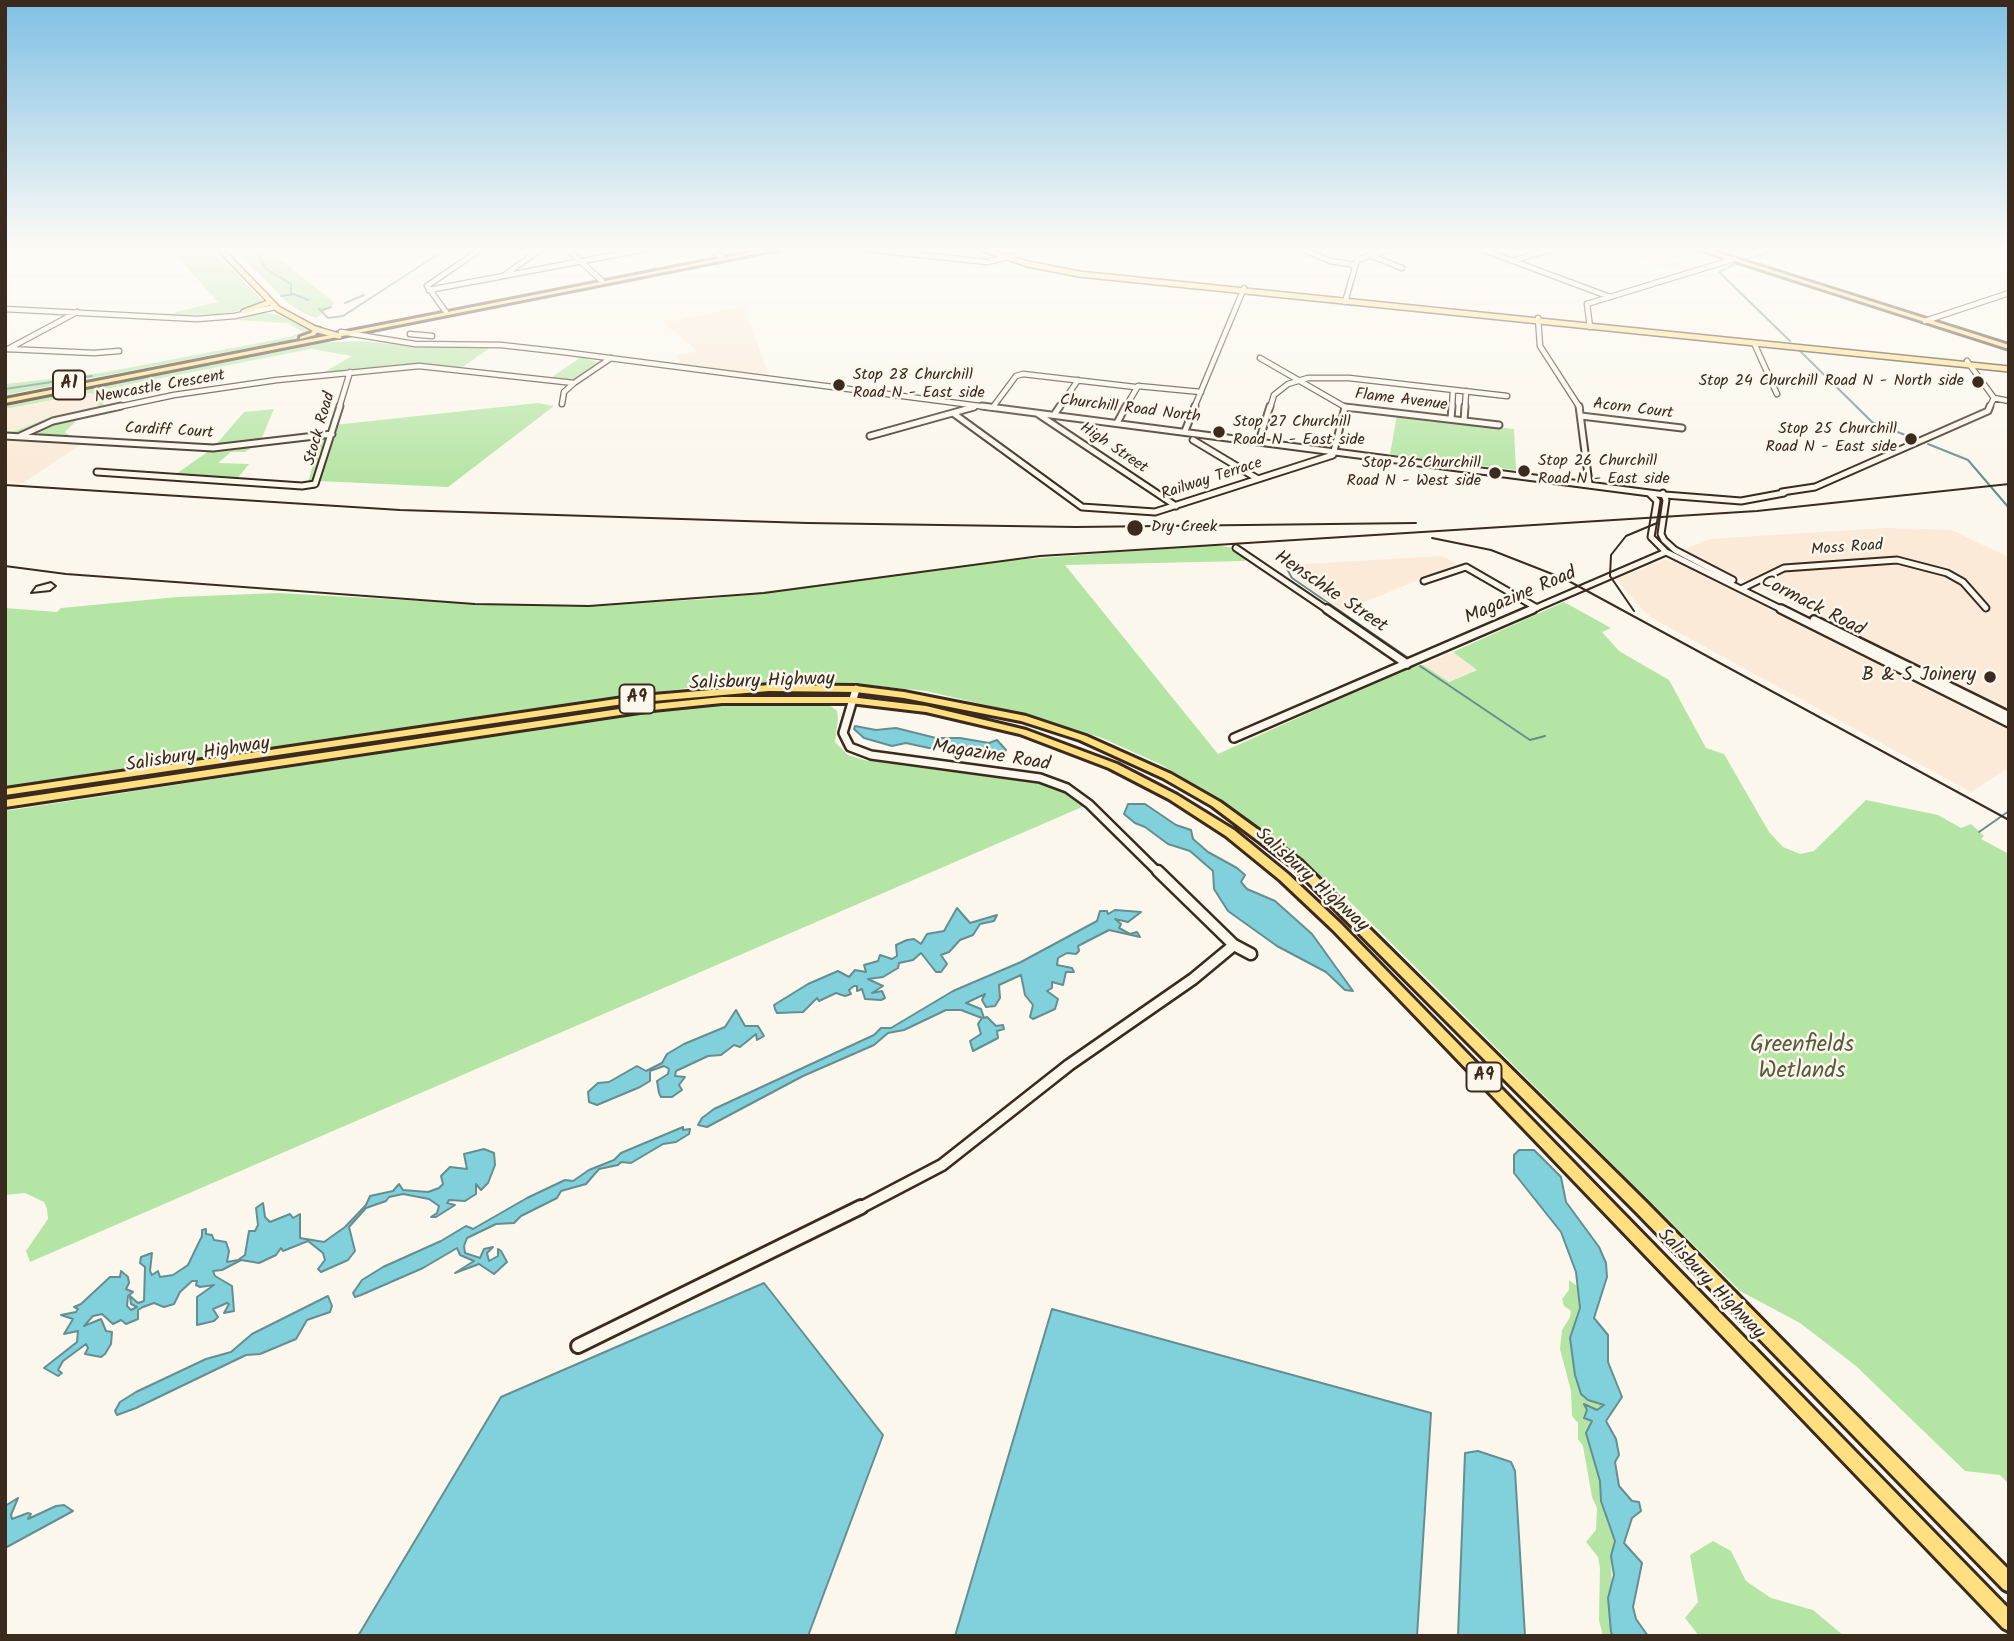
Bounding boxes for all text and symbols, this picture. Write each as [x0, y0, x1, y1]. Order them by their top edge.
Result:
place label: Stop 28 Churchill Road N - East side [853, 366, 985, 404]
street label: Newcastle Crescent [93, 367, 227, 409]
road number: A1 [53, 370, 85, 400]
place label: Stop 24 Churchill Road N - North side [1699, 372, 1964, 392]
marker: Stop 24 Churchill Road N - North side [1970, 374, 1986, 390]
marker: Stop 28 Churchill Road N - East side [831, 377, 847, 393]
street label: Flame Avenue [1354, 386, 1448, 416]
street label: Stock Road [301, 390, 341, 468]
street label: Churchill Road North [1059, 392, 1201, 428]
street label: Acorn Court [1592, 396, 1674, 424]
place label: Stop 27 Churchill Road N - East side [1233, 413, 1365, 451]
street label: High Street [1075, 419, 1151, 479]
street label: Cardiff Court [124, 420, 214, 444]
place label: Stop 25 Churchill Road N - East side [1765, 420, 1897, 458]
marker: Stop 27 Churchill Road N - East side [1211, 424, 1227, 440]
marker: Stop 25 Churchill Road N - East side [1903, 431, 1919, 447]
place label: Stop 26 Churchill Road N - East side [1538, 452, 1670, 490]
place label: Stop 26 Churchill Road N - West side [1347, 454, 1481, 492]
street label: Railway Terrace [1159, 455, 1265, 505]
marker: Stop 26 Churchill Road N - East side [1516, 463, 1532, 479]
marker: Stop 26 Churchill Road N - West side [1487, 465, 1503, 481]
marker: Dry Creek [1125, 518, 1145, 538]
place label: Dry Creek [1151, 518, 1217, 538]
street label: Moss Road [1810, 537, 1884, 561]
street label: Henschke Street [1269, 547, 1391, 639]
street label: Magazine Road [1462, 563, 1580, 631]
street label: Cormack Road [1756, 571, 1868, 643]
place label: B & S Joinery [1862, 666, 1976, 688]
street label: Salisbury Highway [689, 669, 835, 697]
marker: B & S Joinery [1982, 669, 1998, 685]
road number: A9 [620, 684, 654, 714]
street label: Salisbury Highway [124, 733, 272, 779]
street label: Magazine Road [930, 736, 1052, 778]
street label: Salisbury Highway [1249, 824, 1373, 938]
park label: Greenfields Wetlands [1750, 1033, 1854, 1087]
road number: A9 [1466, 1062, 1502, 1092]
street label: Salisbury Highway [1651, 1225, 1769, 1345]

